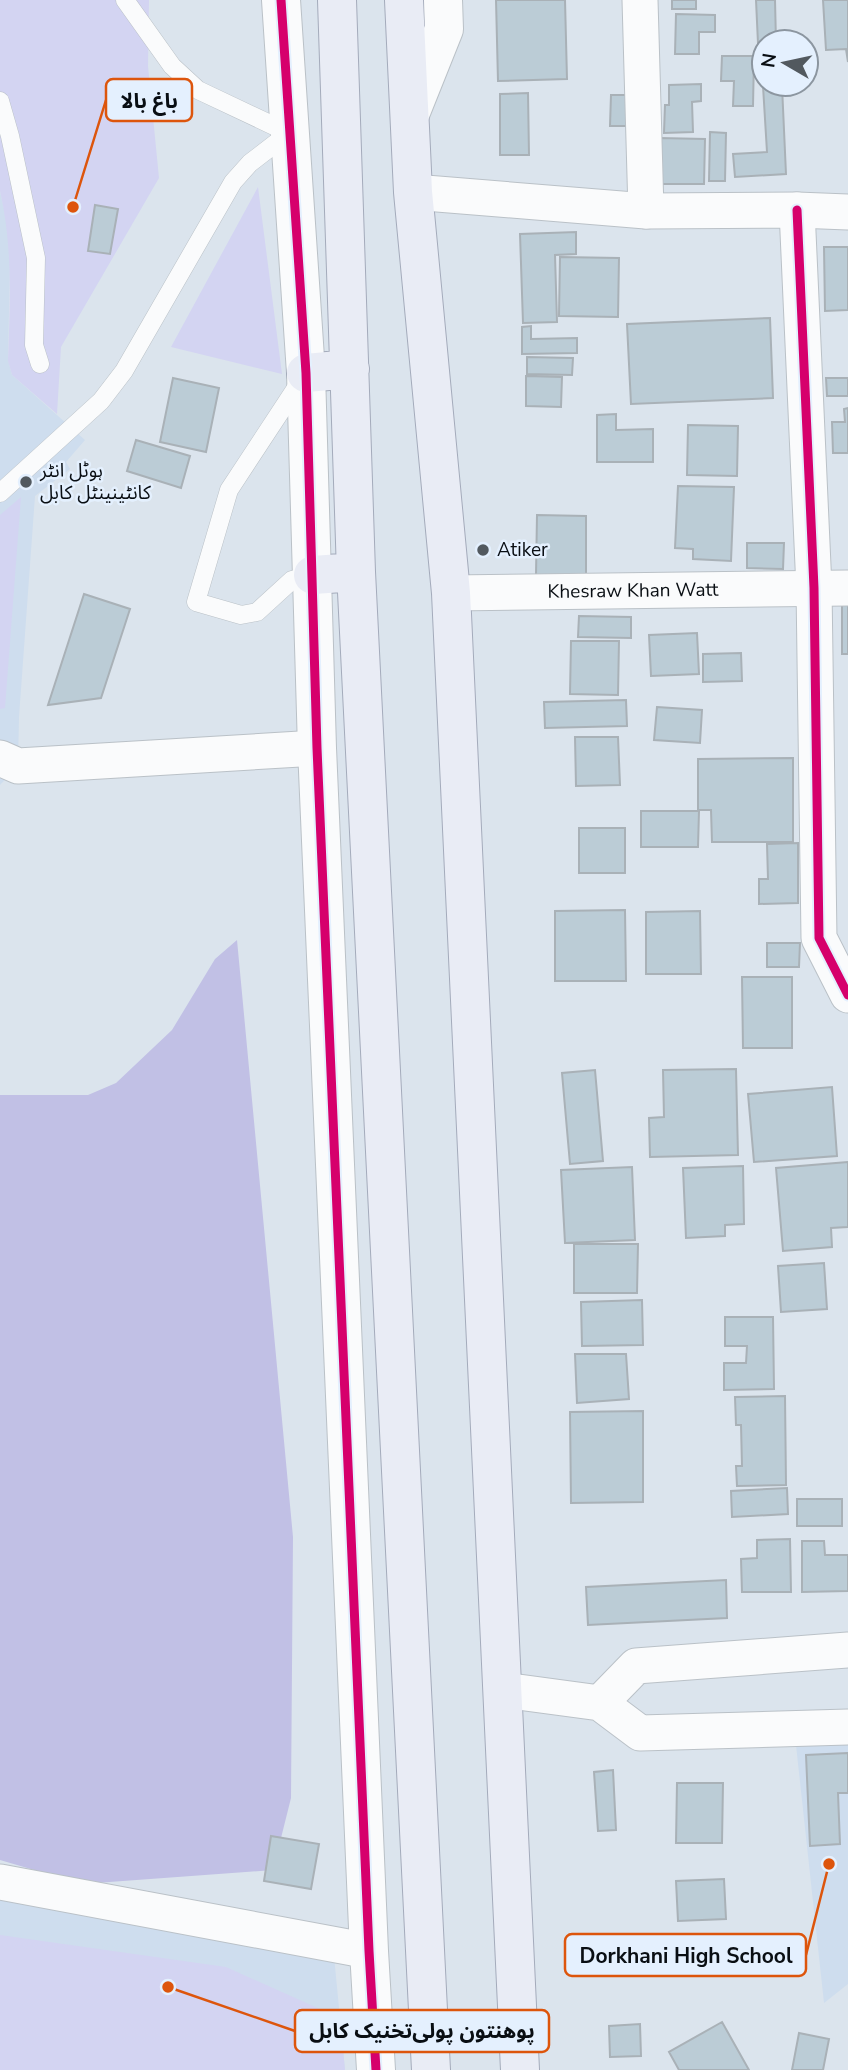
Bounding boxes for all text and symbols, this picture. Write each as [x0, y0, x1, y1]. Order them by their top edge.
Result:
north arrow [750, 28, 820, 98]
text: N [755, 51, 783, 70]
callout: باغ بالا [106, 79, 192, 121]
text: باغ بالا [120, 87, 178, 116]
place label: ہوٹل انٹر کانٹینینٹل کابل [39, 458, 152, 506]
marker: ہوٹل انٹر کانٹینینٹل کابل [18, 474, 34, 490]
place label: Atiker [497, 537, 548, 563]
marker: Atiker [475, 542, 491, 558]
street label: Khesraw Khan Watt [547, 577, 719, 605]
callout: Dorkhani High School [565, 1934, 806, 1976]
text: Dorkhani High School [579, 1942, 793, 1970]
callout: پوهنتون پولی‌تخنیک کابل [295, 2010, 549, 2052]
text: پوهنتون پولی‌تخنیک کابل [309, 2017, 535, 2045]

